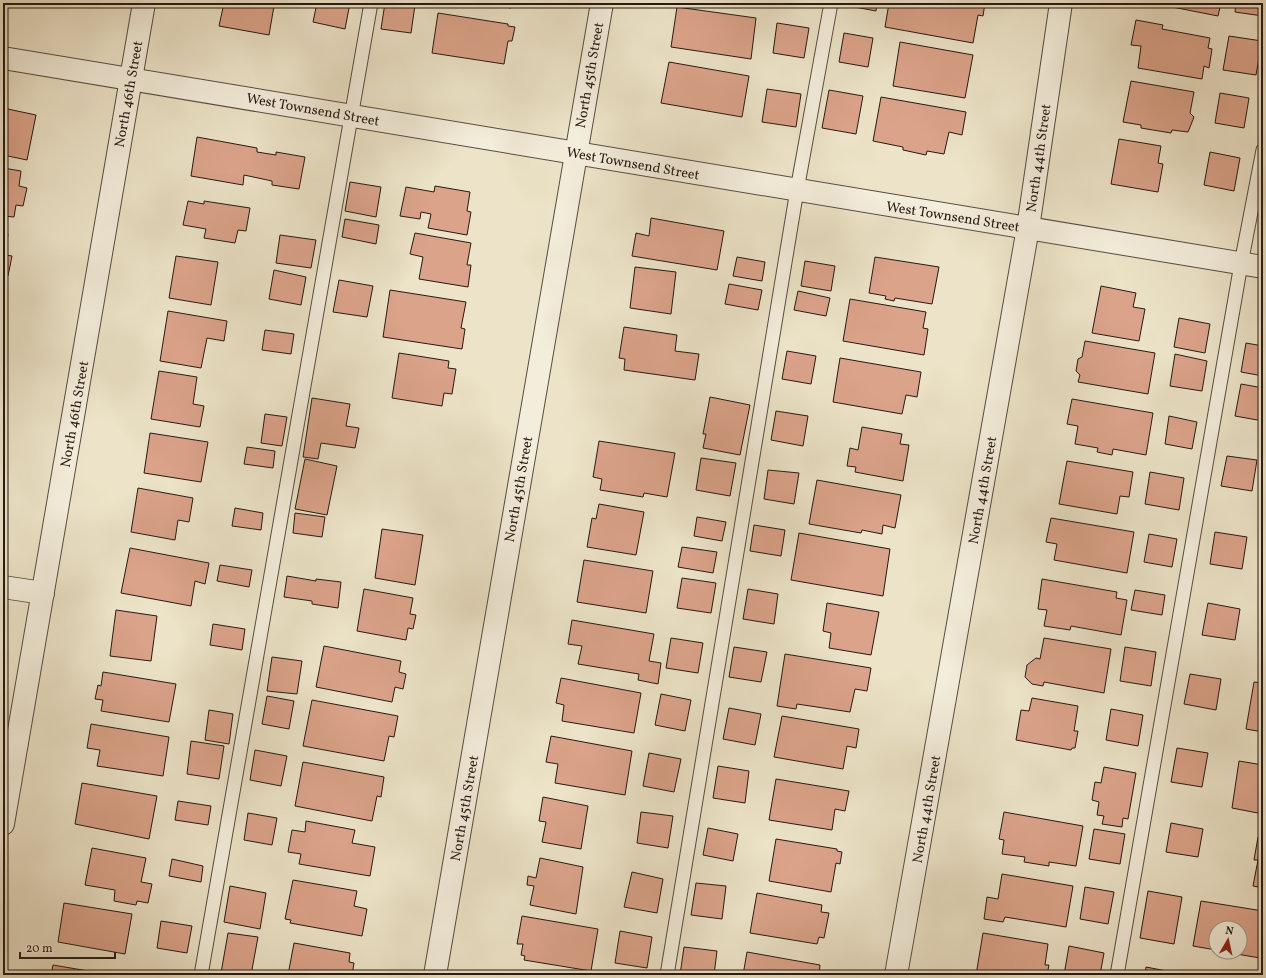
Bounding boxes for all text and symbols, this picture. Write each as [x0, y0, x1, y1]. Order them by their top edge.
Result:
street label: North 45th Street [572, 21, 609, 130]
street label: North 46th Street [111, 39, 148, 149]
street label: West Townsend Street [245, 89, 381, 132]
street label: North 44th Street [1022, 103, 1057, 214]
street label: West Townsend Street [565, 143, 701, 186]
street label: West Townsend Street [885, 198, 1021, 237]
street label: North 46th Street [57, 359, 94, 469]
street label: North 45th Street [501, 435, 538, 544]
street label: North 44th Street [965, 435, 1002, 546]
street label: North 45th Street [447, 754, 484, 863]
street label: North 44th Street [909, 754, 946, 865]
north arrow [1208, 920, 1248, 960]
text: N [1224, 924, 1234, 940]
scale bar [20, 934, 115, 960]
text: 20 m [26, 941, 53, 957]

